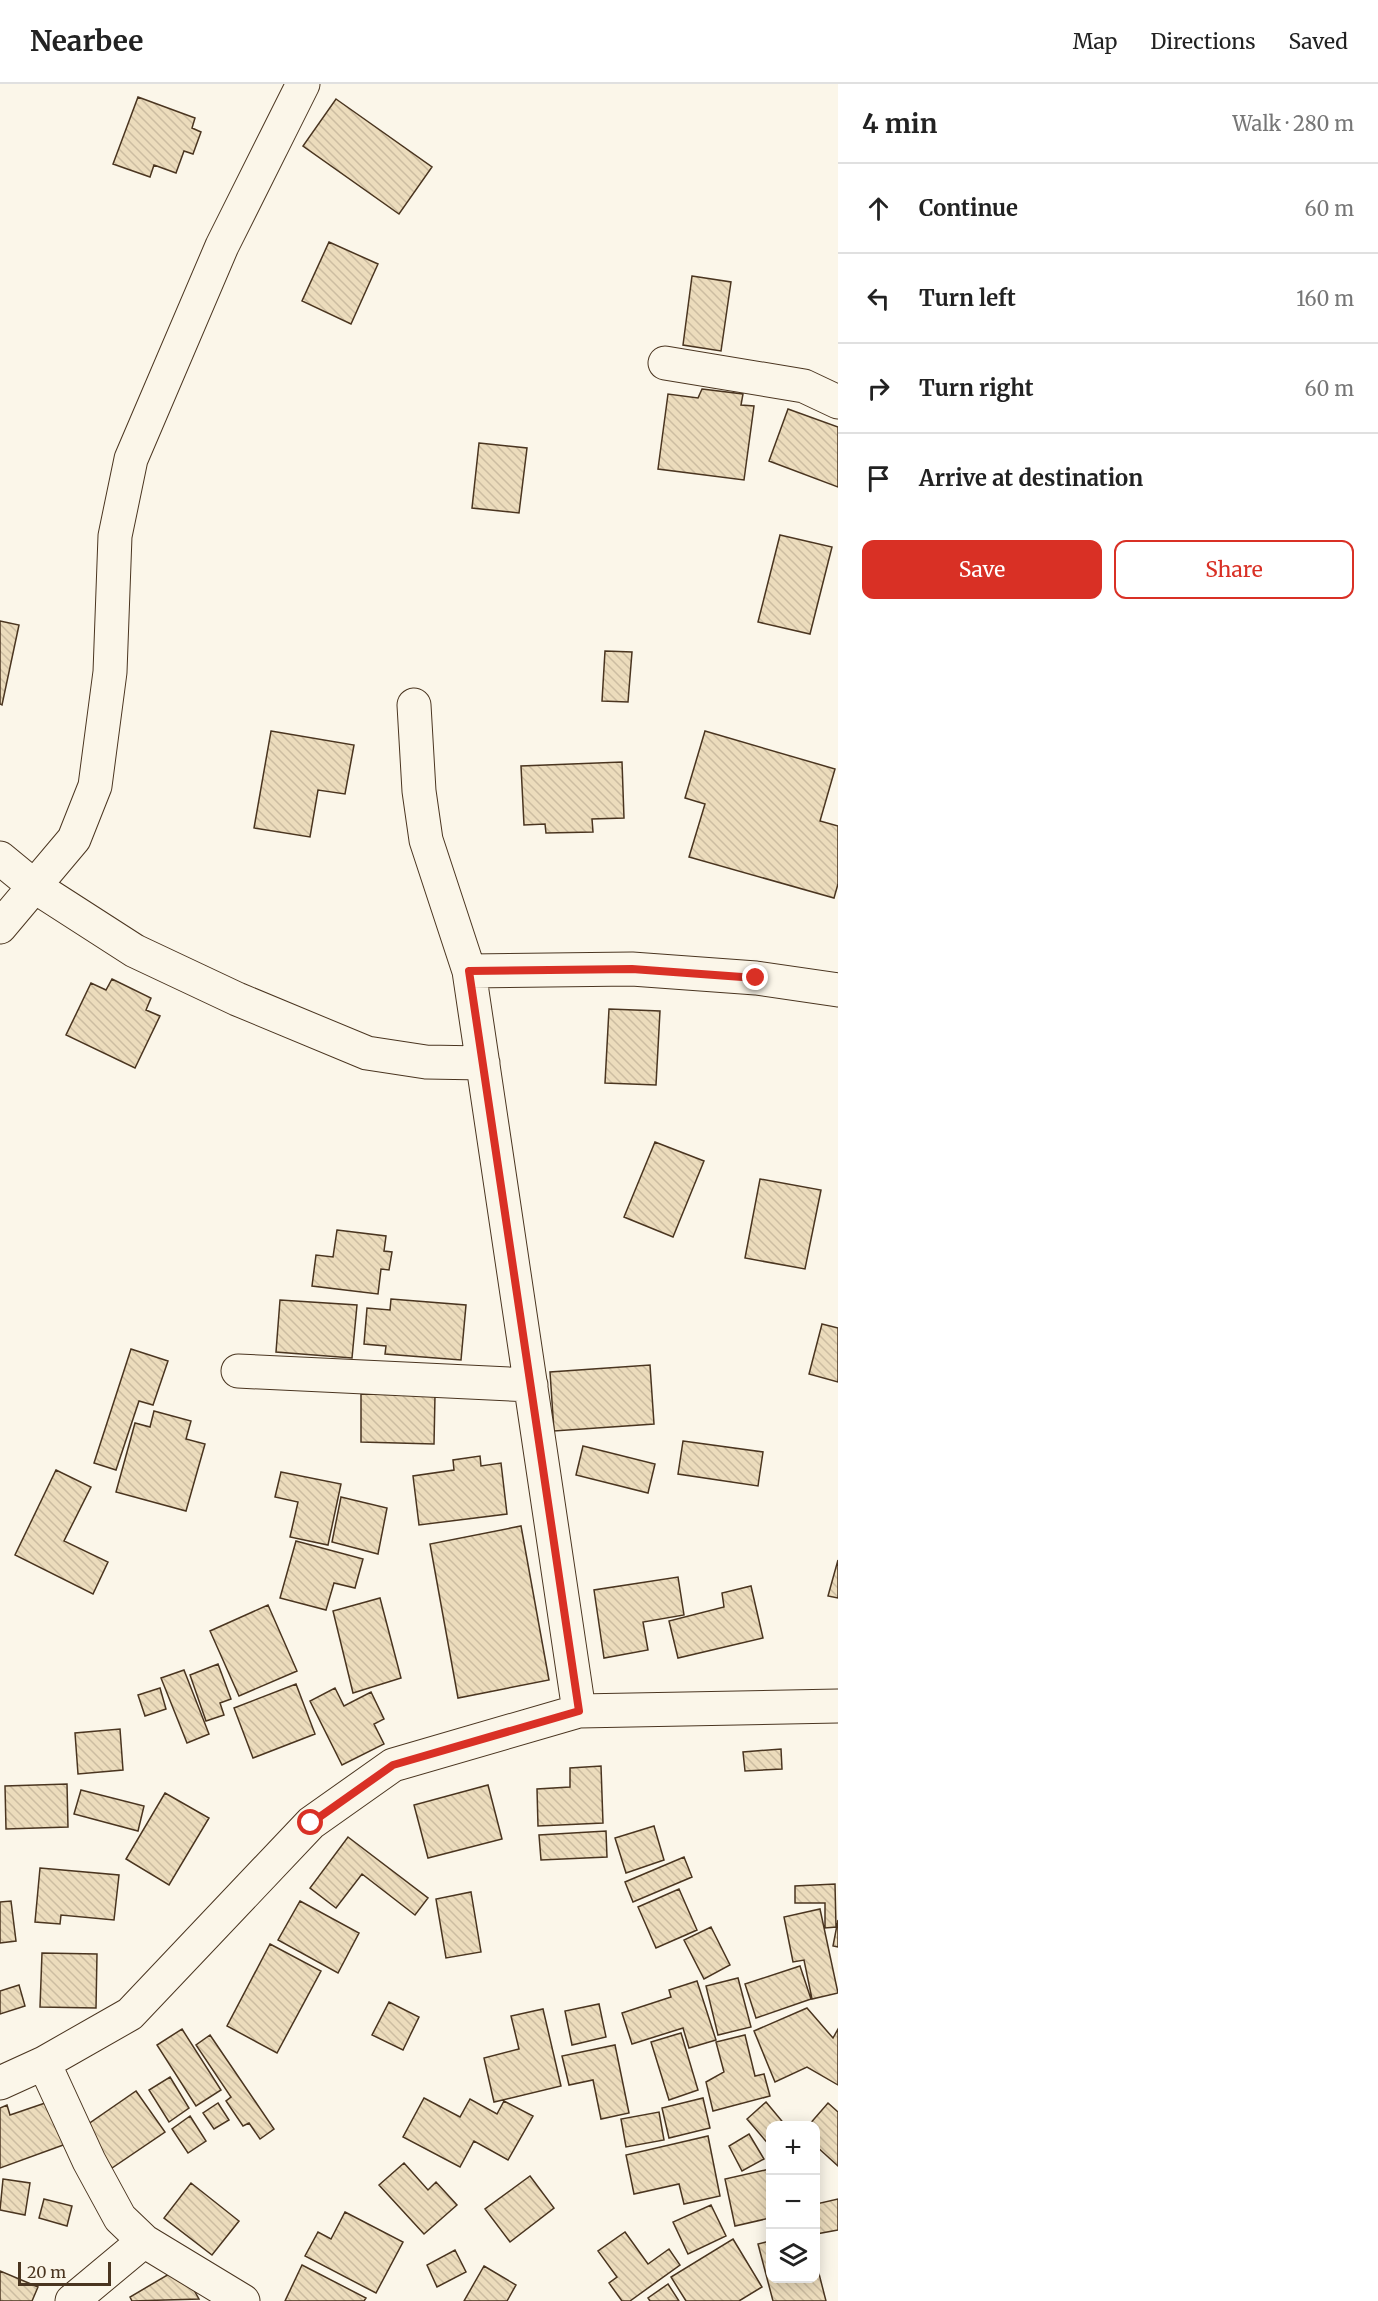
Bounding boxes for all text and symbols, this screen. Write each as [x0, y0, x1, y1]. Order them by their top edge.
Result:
text: Nearbee [30, 23, 143, 59]
text: Map [1073, 28, 1117, 55]
text: Directions [1150, 28, 1255, 55]
text: Saved [1288, 28, 1348, 55]
text: 4 min [862, 107, 937, 140]
text: Walk · 280 m [1232, 111, 1354, 136]
icon: ahead [862, 192, 895, 225]
text: Continue [919, 194, 1018, 222]
text: 60 m [1304, 196, 1354, 221]
icon: left [862, 282, 895, 315]
text: Turn left [919, 284, 1016, 312]
text: 160 m [1296, 286, 1354, 311]
icon: right [862, 372, 895, 405]
text: Turn right [919, 374, 1033, 402]
text: 60 m [1304, 376, 1354, 401]
icon: arrive [862, 462, 895, 495]
text: Arrive at destination [919, 464, 1143, 492]
button: Save [862, 540, 1102, 599]
button: Share [1114, 540, 1354, 599]
route end [742, 964, 768, 990]
route start [297, 1809, 323, 1835]
map controls [766, 2121, 820, 2283]
button: + [766, 2121, 820, 2175]
button: − [766, 2175, 820, 2229]
button: layers [766, 2229, 820, 2283]
scale bar [18, 2259, 111, 2286]
text: 20 m [27, 2262, 66, 2282]

